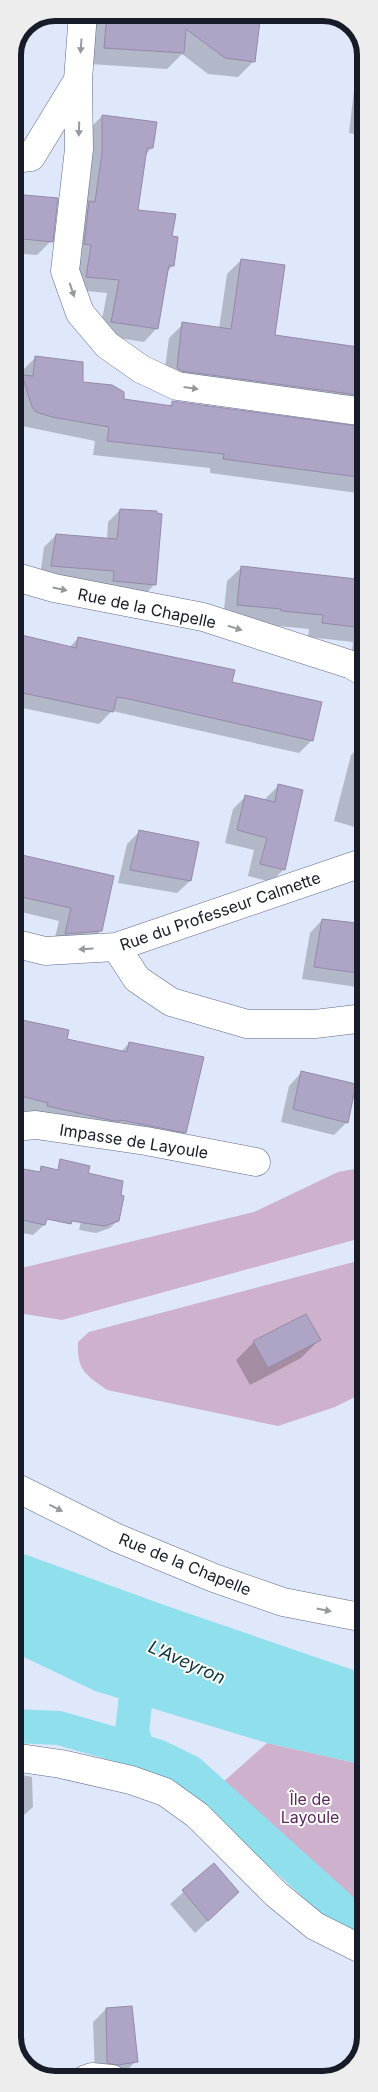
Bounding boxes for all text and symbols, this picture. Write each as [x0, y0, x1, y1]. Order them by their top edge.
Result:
one-way arrow [76, 39, 84, 55]
one-way arrow [75, 121, 83, 137]
one-way arrow [69, 282, 76, 297]
one-way arrow [183, 384, 199, 392]
street label: Rue de la Chapelle [76, 584, 218, 632]
one-way arrow [52, 585, 67, 593]
one-way arrow [228, 624, 243, 632]
street label: Rue du Professeur Calmette [117, 867, 323, 955]
one-way arrow [77, 945, 93, 953]
street label: Impasse de Layoule [58, 1119, 210, 1163]
one-way arrow [49, 1504, 64, 1512]
street label: Rue de la Chapelle [116, 1528, 254, 1600]
one-way arrow [317, 1607, 333, 1615]
water label: L'Aveyron [145, 1636, 229, 1688]
park label: Île de Layoule [281, 1789, 339, 1827]

